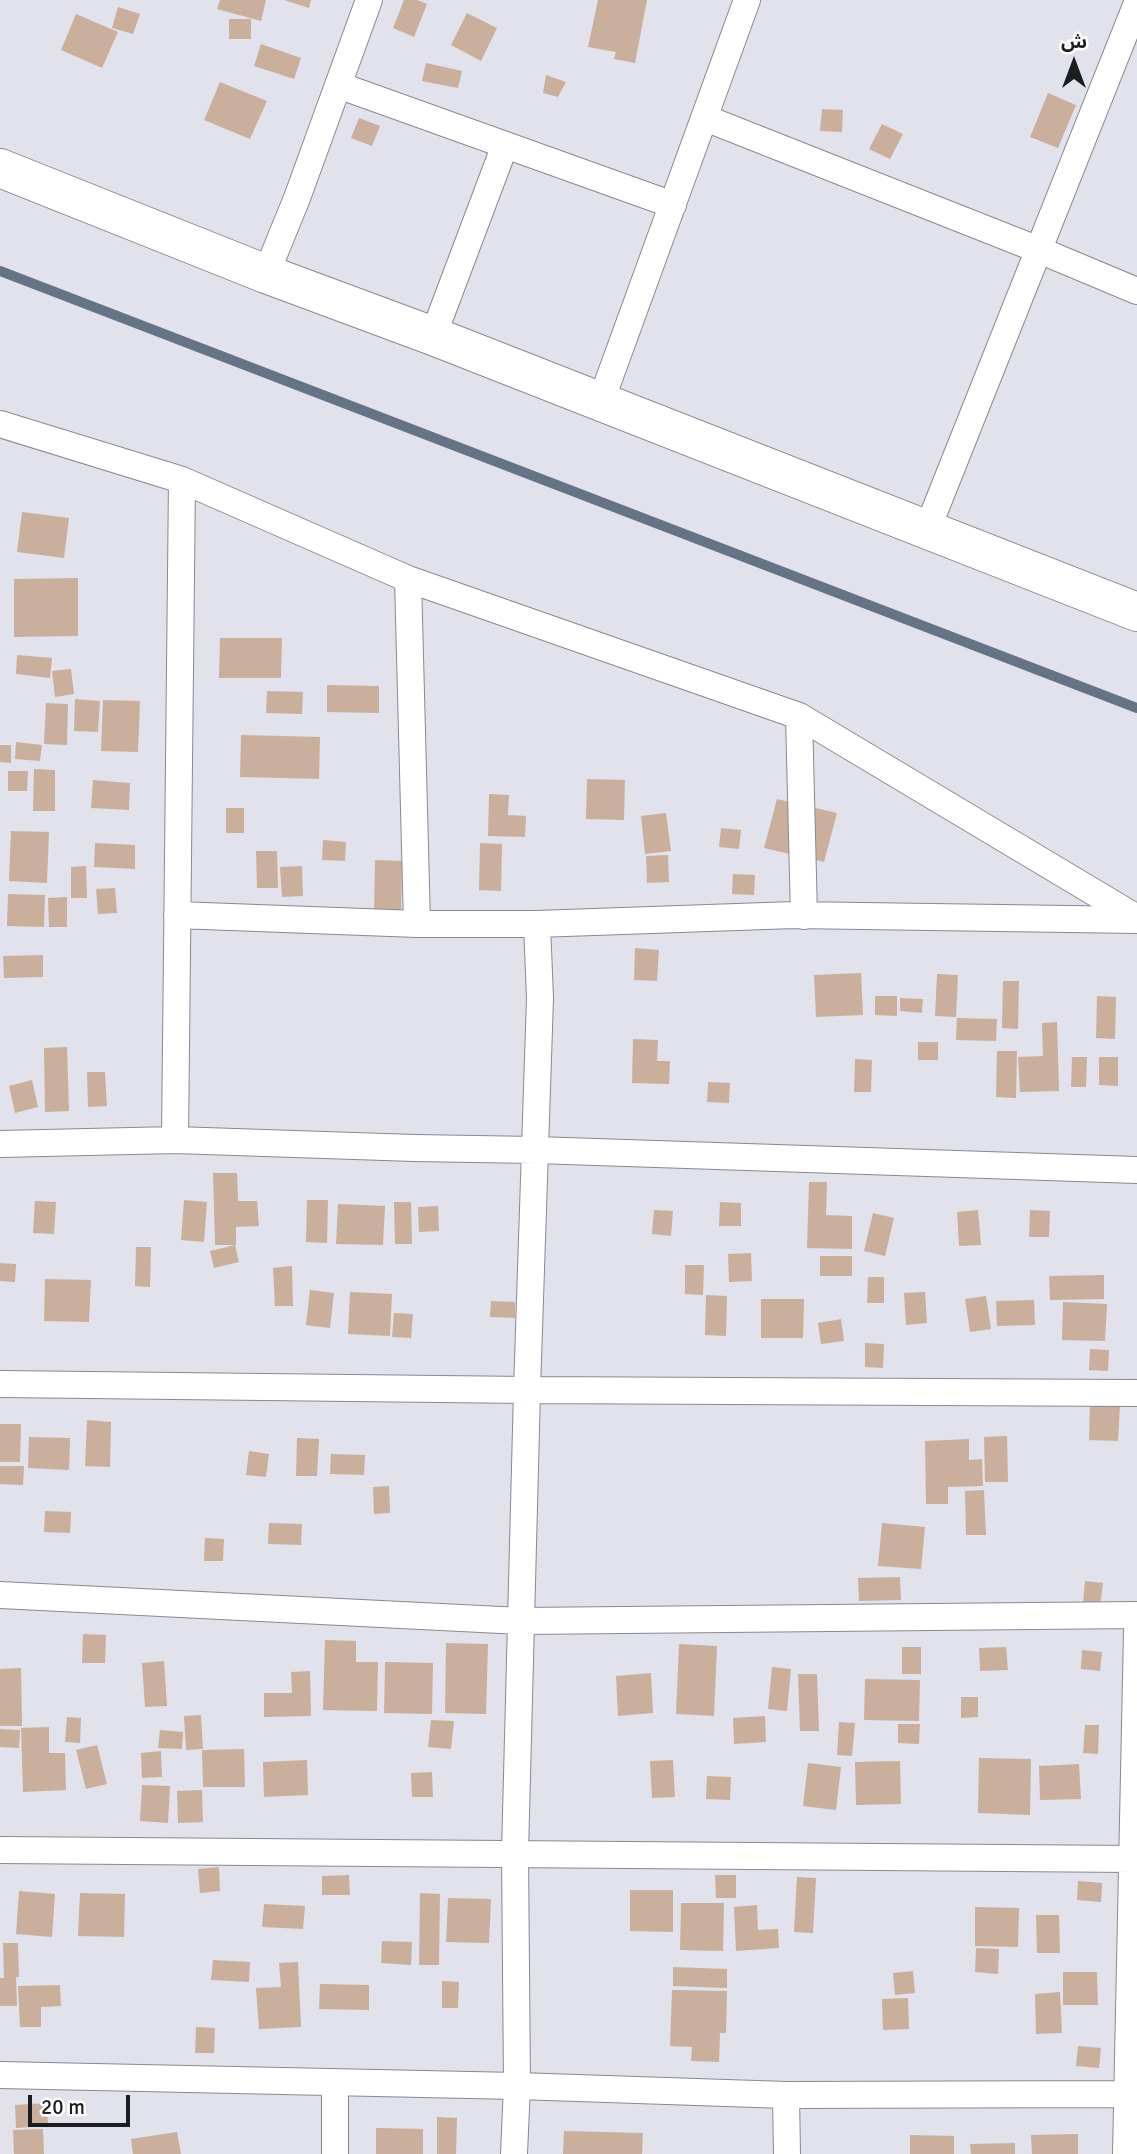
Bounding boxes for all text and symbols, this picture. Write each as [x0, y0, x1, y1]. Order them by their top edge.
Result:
north arrow [1039, 28, 1109, 98]
text: ش [1061, 30, 1087, 54]
scale bar [32, 2080, 133, 2124]
text: 20 m [41, 2094, 85, 2120]

